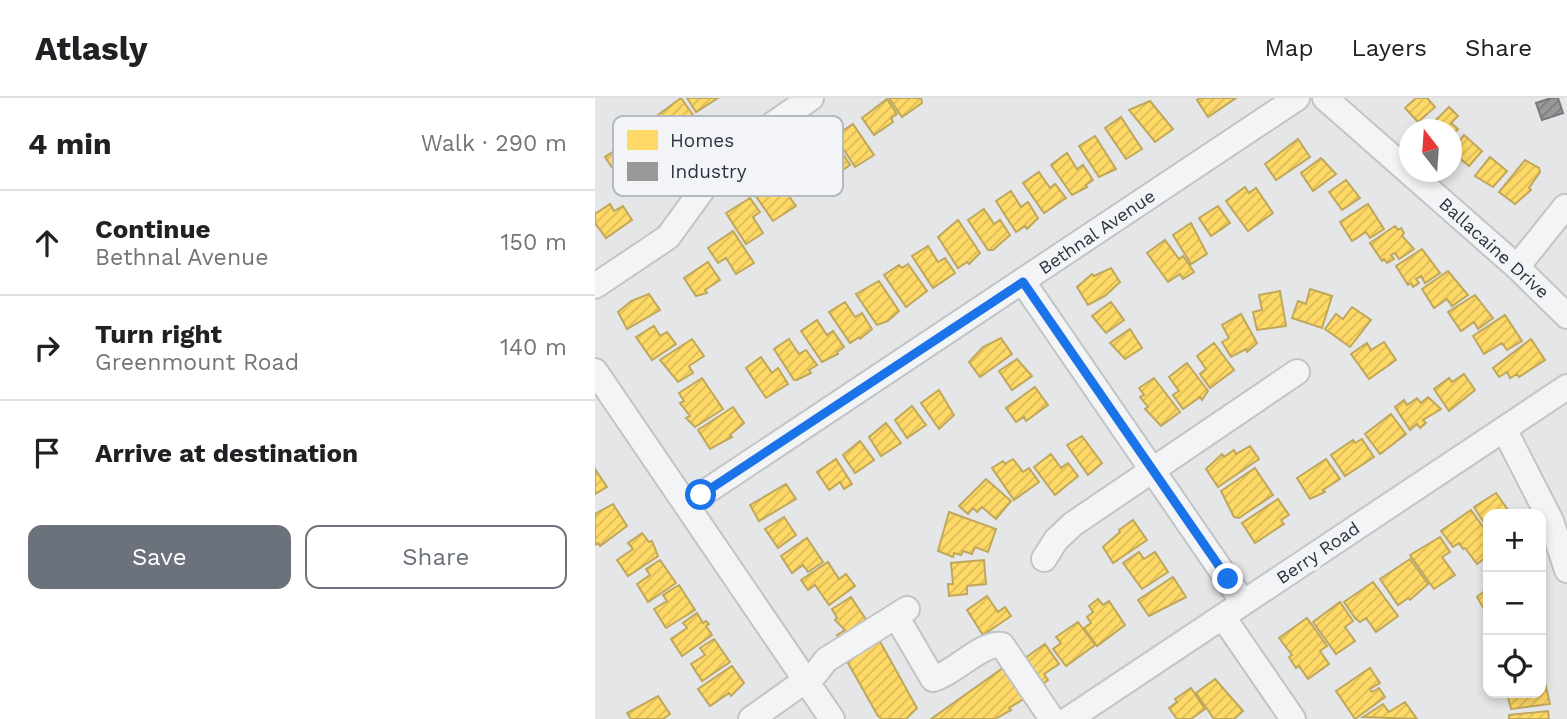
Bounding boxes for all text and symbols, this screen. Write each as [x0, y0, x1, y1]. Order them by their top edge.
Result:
text: Atlasly [35, 29, 147, 68]
text: Map [1265, 34, 1313, 62]
text: Layers [1351, 34, 1427, 62]
text: Share [1465, 34, 1532, 62]
legend [613, 116, 843, 196]
north arrow [1399, 119, 1462, 182]
text: 4 min [28, 126, 112, 161]
text: Homes [670, 129, 734, 152]
text: Walk · 290 m [421, 130, 567, 157]
text: Industry [670, 160, 747, 183]
street label: Bethnal Avenue [1035, 185, 1159, 278]
street label: Ballacaine Drive [1435, 193, 1554, 302]
text: Continue [95, 214, 211, 244]
icon: ahead [28, 224, 66, 262]
text: 150 m [501, 229, 567, 256]
text: Bethnal Avenue [95, 244, 269, 271]
text: Turn right [95, 319, 222, 349]
icon: right [28, 329, 66, 367]
text: 140 m [500, 334, 567, 361]
text: Greenmount Road [95, 349, 299, 376]
icon: arrive [28, 434, 66, 472]
text: Arrive at destination [95, 438, 358, 468]
route start [685, 479, 716, 510]
map controls [1483, 509, 1546, 698]
button: + [1483, 509, 1546, 572]
street label: Berry Road [1272, 517, 1363, 588]
button: Save [28, 525, 291, 589]
button: Share [305, 525, 567, 589]
route end [1212, 563, 1243, 594]
button: − [1483, 572, 1546, 635]
button: locate [1483, 635, 1546, 698]

